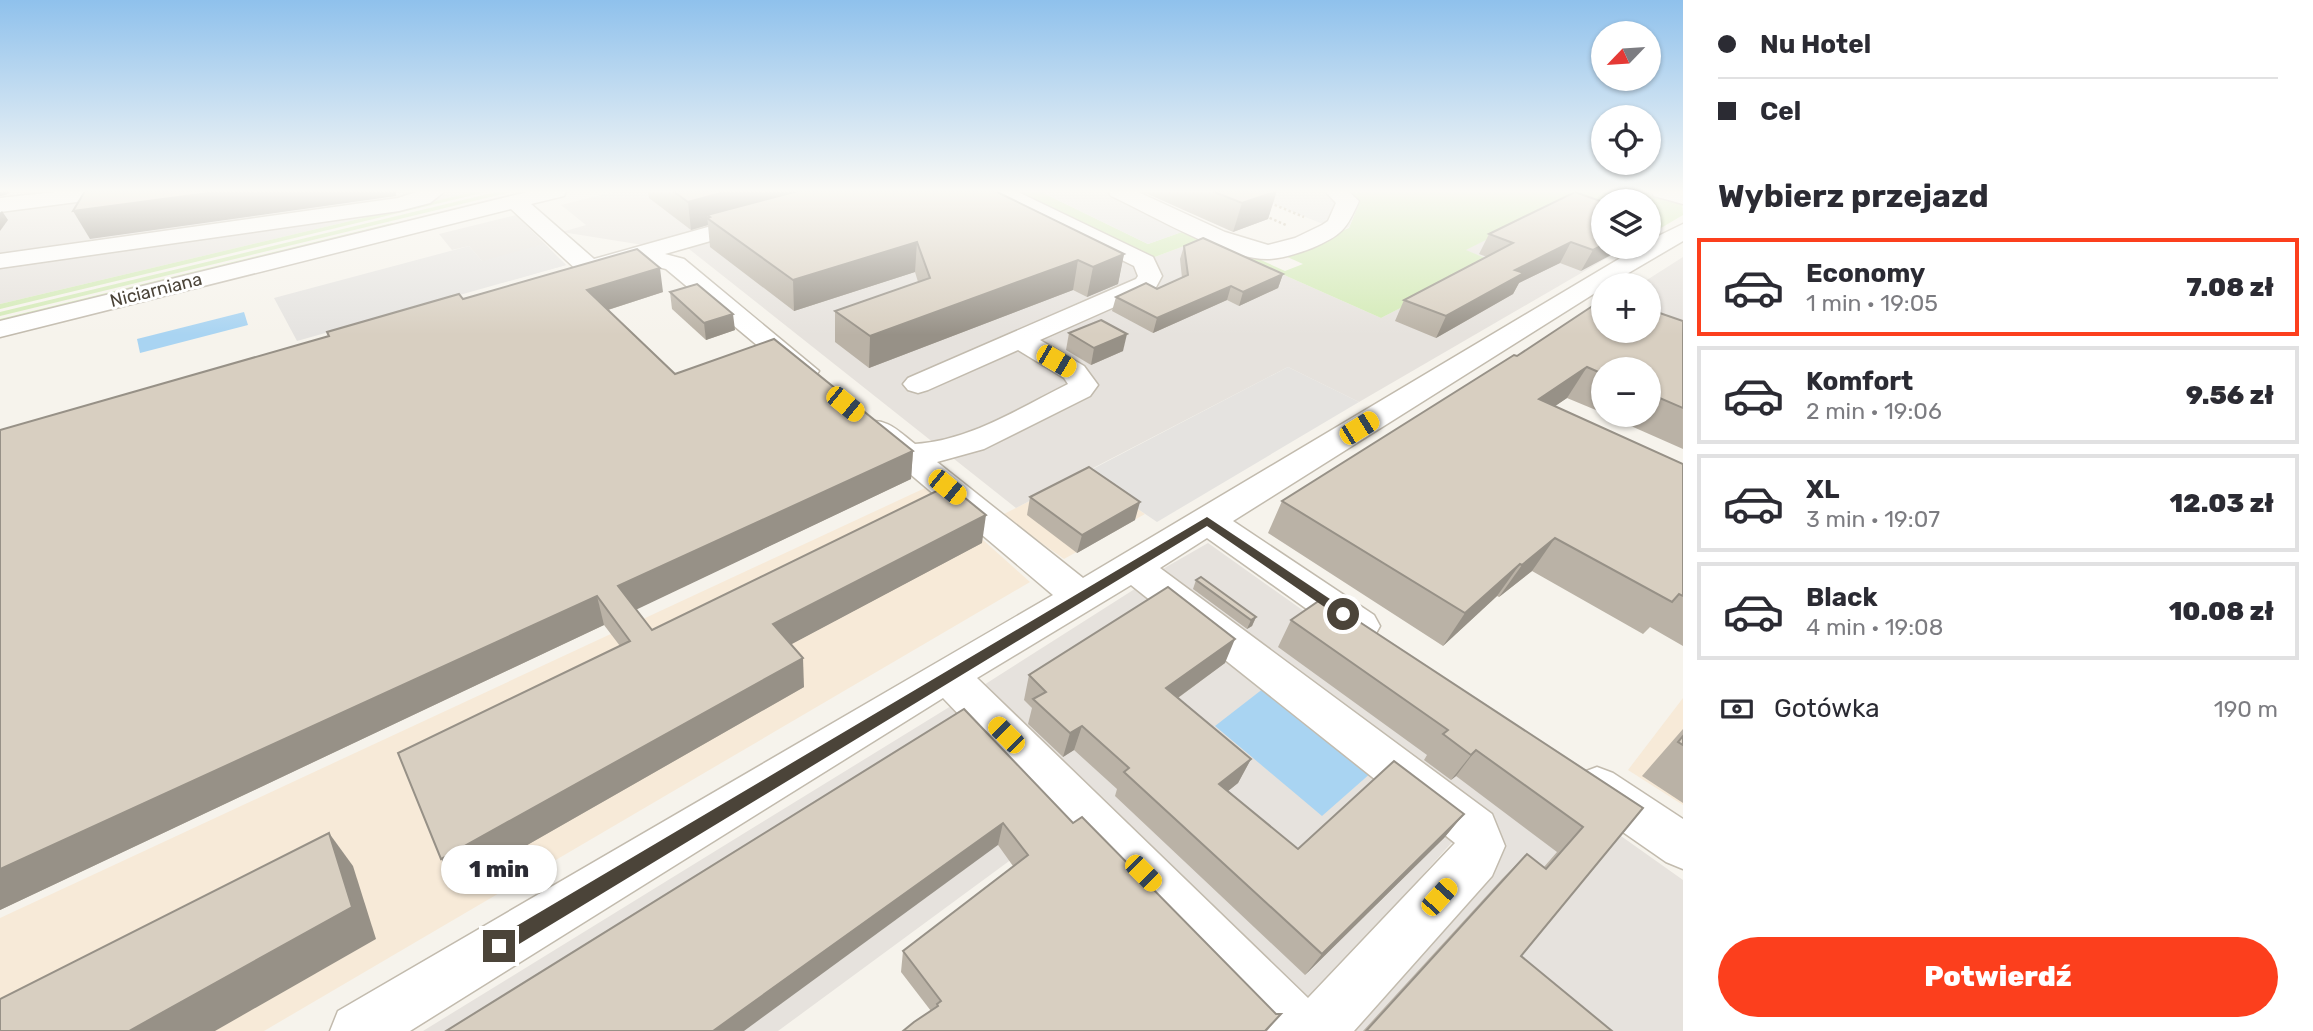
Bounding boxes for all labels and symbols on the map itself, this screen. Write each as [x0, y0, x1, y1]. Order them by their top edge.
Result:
north arrow [1591, 21, 1661, 91]
street label: Niciarniana [108, 268, 204, 312]
car [1033, 341, 1080, 381]
car [823, 383, 868, 425]
car [1336, 408, 1383, 448]
car [925, 466, 970, 508]
route start [1327, 598, 1359, 630]
car [984, 713, 1029, 757]
callout: 1 min [441, 844, 557, 894]
car [1121, 851, 1166, 895]
car [1418, 874, 1461, 920]
route end [483, 930, 515, 962]

